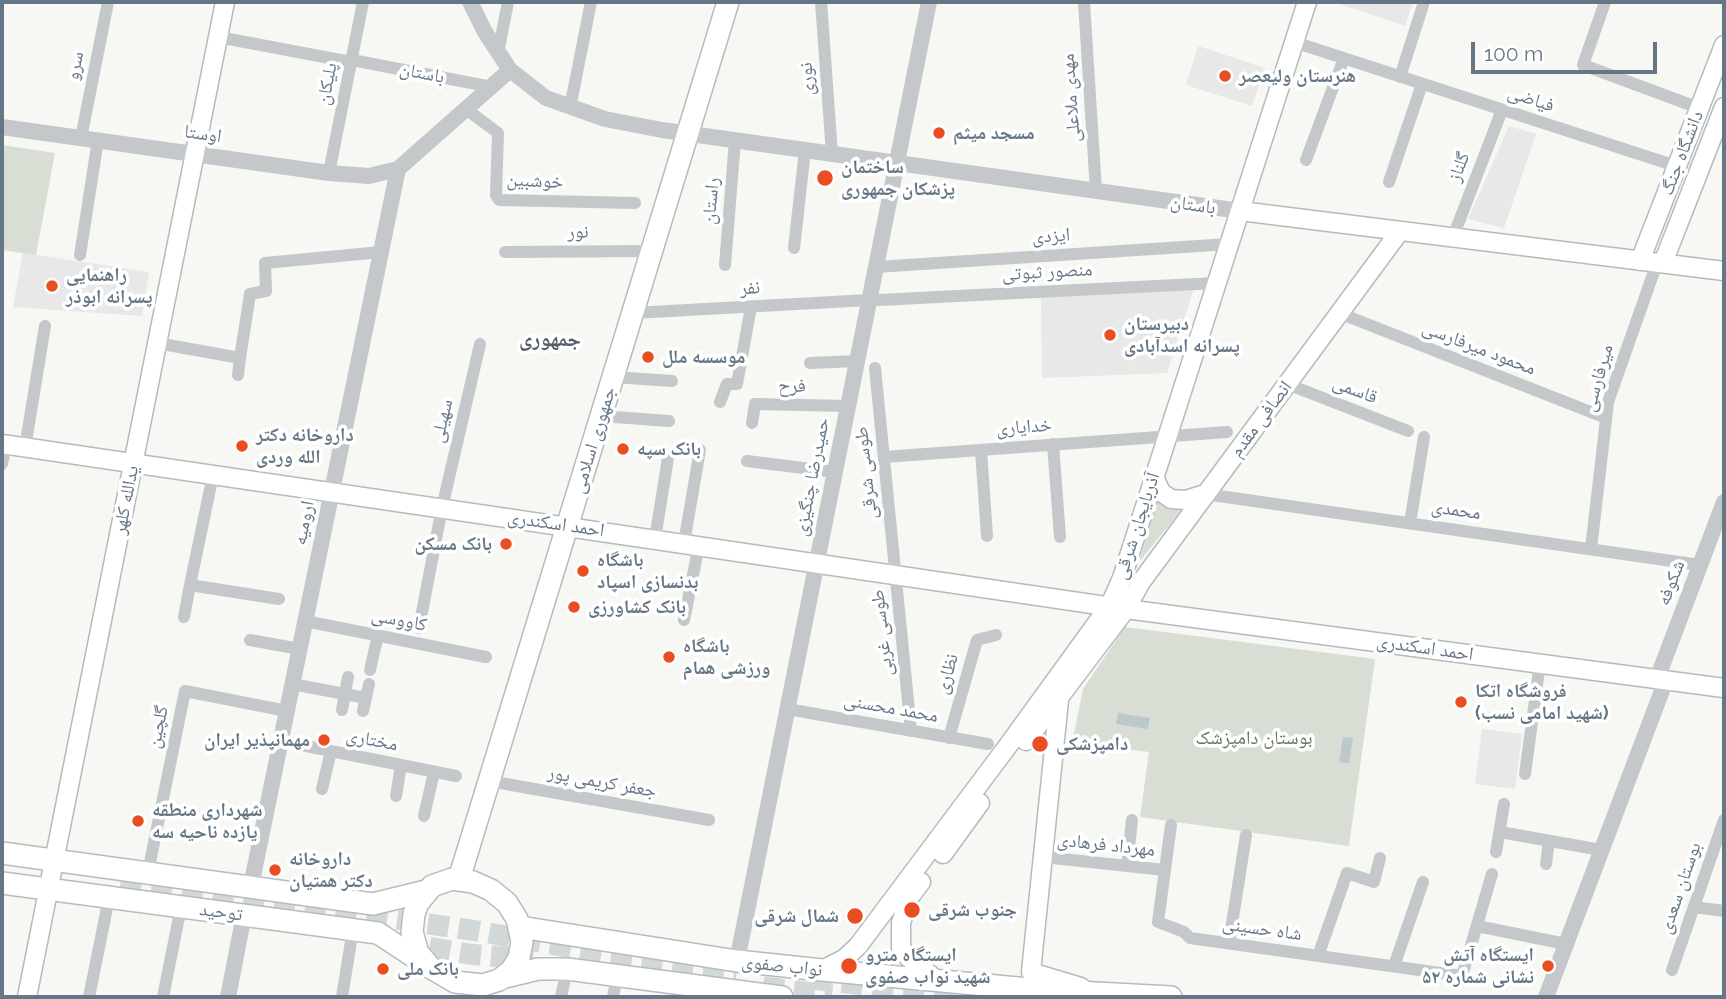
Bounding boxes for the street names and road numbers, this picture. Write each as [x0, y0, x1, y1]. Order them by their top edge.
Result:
street label: سرو [61, 50, 89, 82]
street label: مهدی ملاعلی [1057, 53, 1085, 143]
street label: باستان [398, 57, 446, 89]
street label: پلیکان [312, 61, 342, 107]
street label: نوری [794, 62, 820, 96]
street label: فیاضی [1505, 81, 1557, 117]
street label: دانشگاه جنگ [1655, 108, 1709, 198]
street label: اوستا [183, 120, 223, 148]
street label: گلناز [1443, 149, 1475, 185]
street label: خوشبین [506, 168, 564, 194]
street label: راستان [698, 177, 724, 225]
street label: باستان [1169, 191, 1217, 219]
street label: نور [567, 220, 589, 244]
street label: ایزدی [1031, 223, 1071, 249]
street label: منصور ثبوتی [1001, 258, 1093, 286]
street label: نفر [739, 276, 761, 300]
street label: محمود میرفارسی [1419, 316, 1539, 380]
street label: میرفارسی [1578, 342, 1618, 414]
street label: قاسمی [1329, 371, 1381, 409]
street label: فرح [778, 374, 806, 398]
street label: انصافی مقدم [1225, 376, 1297, 462]
street label: جمهوری اسلامی [567, 384, 621, 496]
street label: سهیلی [426, 397, 458, 445]
street label: خدایاری [995, 414, 1053, 440]
street label: حمیدرضا چنگیزی [789, 416, 835, 538]
street label: طوسی شرقی [850, 426, 882, 520]
street label: یدالله کلهر [108, 464, 144, 536]
street label: آذربایجان شرقی [1109, 470, 1165, 582]
street label: محمدی [1430, 495, 1482, 525]
street label: ارومیه [289, 499, 319, 547]
street label: احمد اسکندری [506, 506, 606, 542]
street label: شکوفه [1652, 557, 1690, 609]
street label: طوسی غربی [866, 588, 898, 678]
street label: کاووسی [369, 603, 429, 637]
street label: احمد اسکندری [1375, 630, 1475, 666]
street label: نظاری [930, 651, 964, 697]
street label: محمد محسنی [842, 688, 940, 728]
street label: گلچین [142, 704, 174, 750]
street label: مختاری [344, 724, 400, 756]
street label: جعفر کریمی پور [546, 761, 658, 803]
street label: مهرداد فرهادی [1056, 829, 1156, 861]
street label: بوستان سعدى [1654, 839, 1706, 937]
street label: توحید [198, 898, 244, 926]
street label: شاه حسینی [1221, 912, 1303, 946]
street label: نواب صفوی [740, 950, 824, 982]

